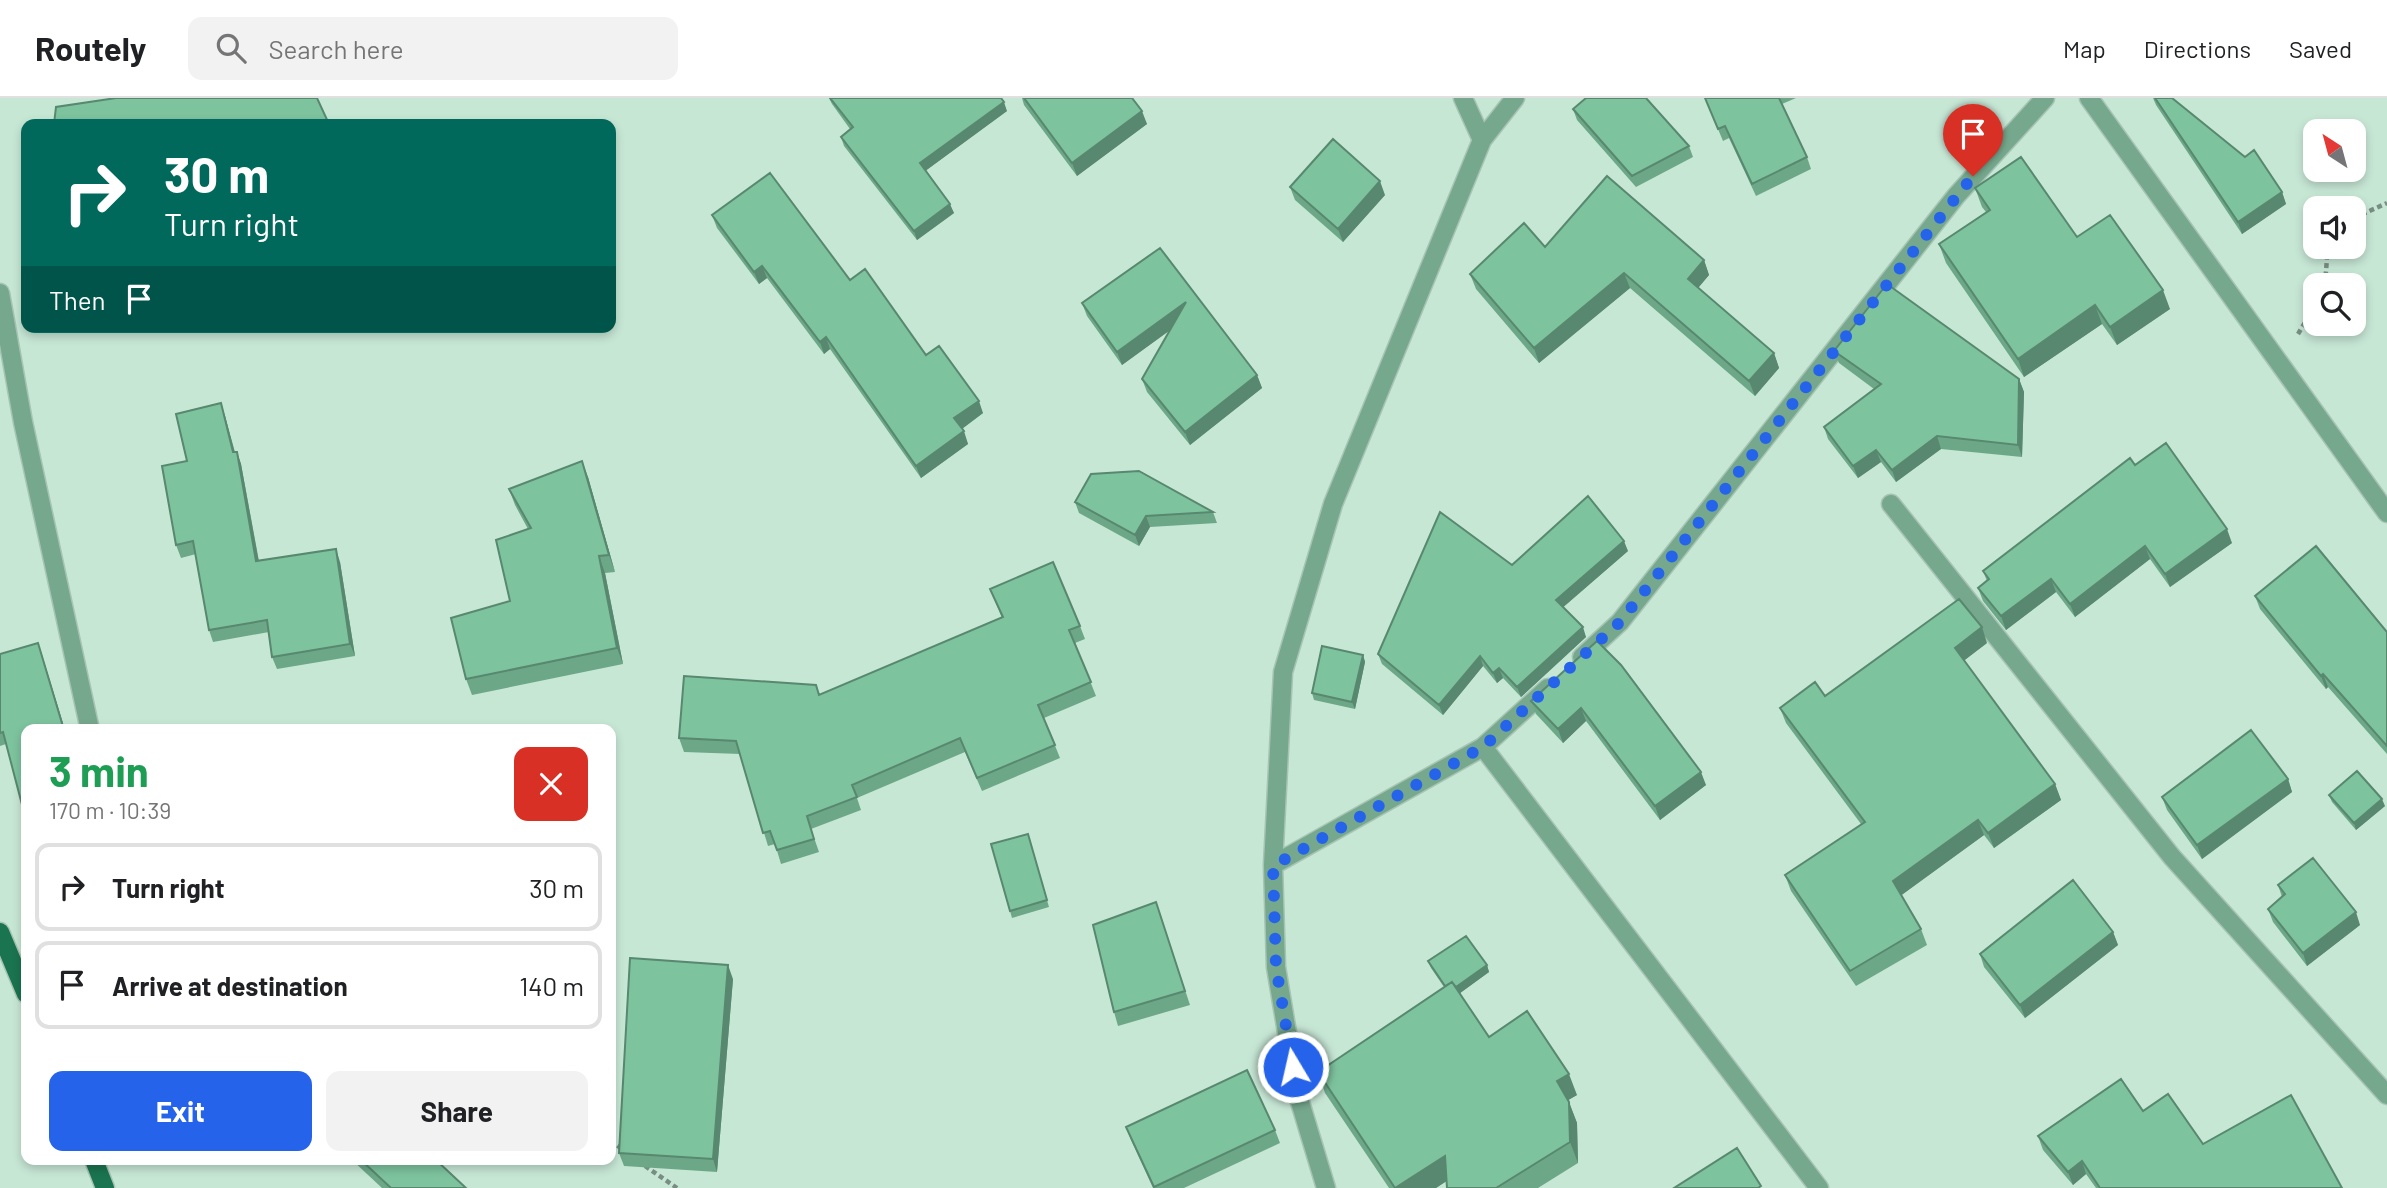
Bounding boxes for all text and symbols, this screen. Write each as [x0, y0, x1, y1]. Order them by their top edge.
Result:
search box [188, 17, 678, 80]
text: Routely [35, 28, 146, 68]
icon: search [212, 29, 250, 67]
text: Search here [268, 33, 404, 64]
text: Map [2063, 34, 2106, 63]
text: Directions [2144, 34, 2251, 63]
text: Saved [2289, 34, 2352, 63]
pin [1943, 104, 2003, 176]
icon: arrive [1954, 115, 1992, 153]
north arrow [2303, 119, 2366, 182]
map controls [2303, 119, 2366, 336]
text: 30 m [164, 144, 269, 203]
icon: right [49, 147, 140, 238]
button: sound [2303, 196, 2366, 259]
text: Turn right [164, 204, 299, 242]
button: search [2303, 273, 2366, 336]
icon: arrive [120, 280, 158, 318]
text: Then [49, 284, 106, 315]
text: 3 min [49, 745, 149, 795]
button: close [514, 747, 588, 821]
text: 170 m · 10:39 [49, 796, 171, 824]
icon: right [53, 868, 91, 906]
text: Turn right [112, 872, 225, 903]
text: 30 m [529, 872, 584, 903]
icon: arrive [53, 966, 91, 1004]
text: Arrive at destination [112, 970, 348, 1001]
text: 140 m [519, 970, 584, 1001]
position arrow [1256, 1030, 1330, 1104]
button: Exit [49, 1071, 312, 1151]
button: Share [326, 1071, 588, 1151]

